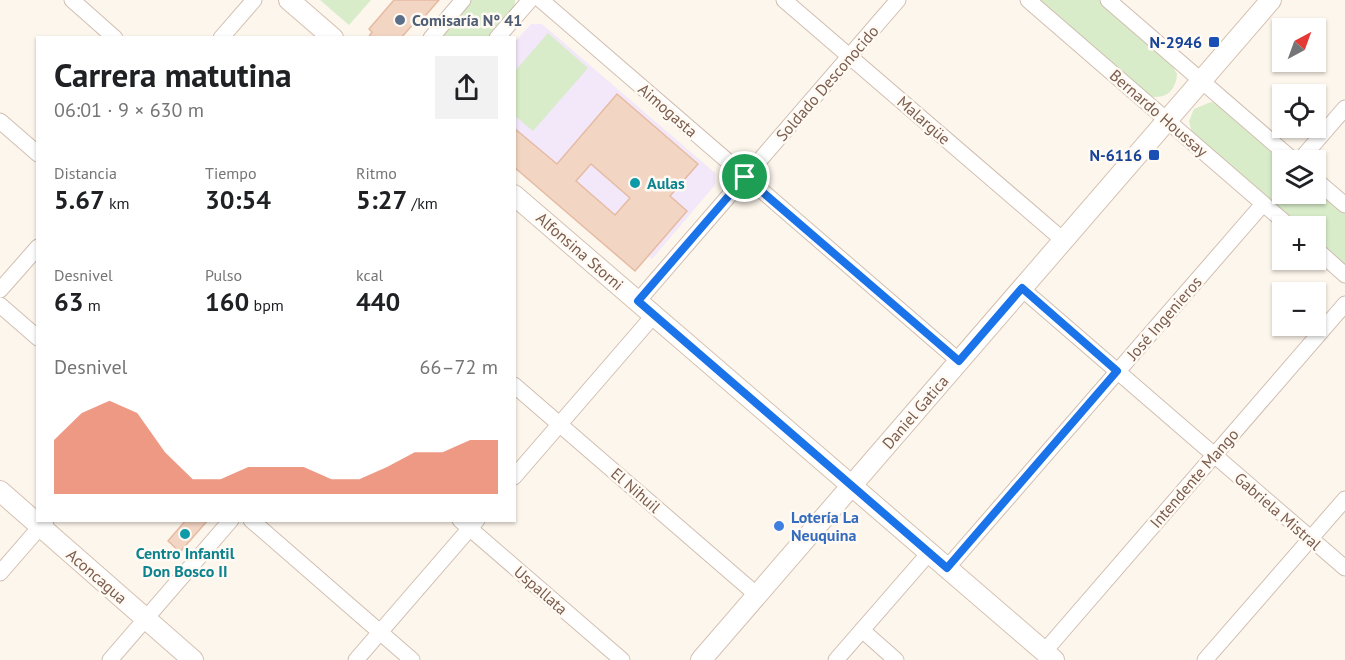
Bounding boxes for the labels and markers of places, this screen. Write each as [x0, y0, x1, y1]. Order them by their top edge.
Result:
place label: Comisaría N° 41 [412, 10, 522, 30]
marker: Comisaría N° 41 [393, 13, 407, 27]
place label: N-2946 [1149, 32, 1202, 52]
marker: N-2946 [1207, 35, 1221, 49]
place label: N-6116 [1089, 145, 1142, 165]
marker: N-6116 [1147, 148, 1161, 162]
pin [719, 151, 770, 202]
place label: Aulas [647, 173, 685, 193]
marker: Aulas [628, 176, 642, 190]
place label: Lotería La Neuquina [791, 507, 859, 545]
marker: Lotería La Neuquina [772, 519, 786, 533]
marker: Centro Infantil Don Bosco II [178, 527, 192, 541]
place label: Centro Infantil Don Bosco II [136, 543, 235, 581]

